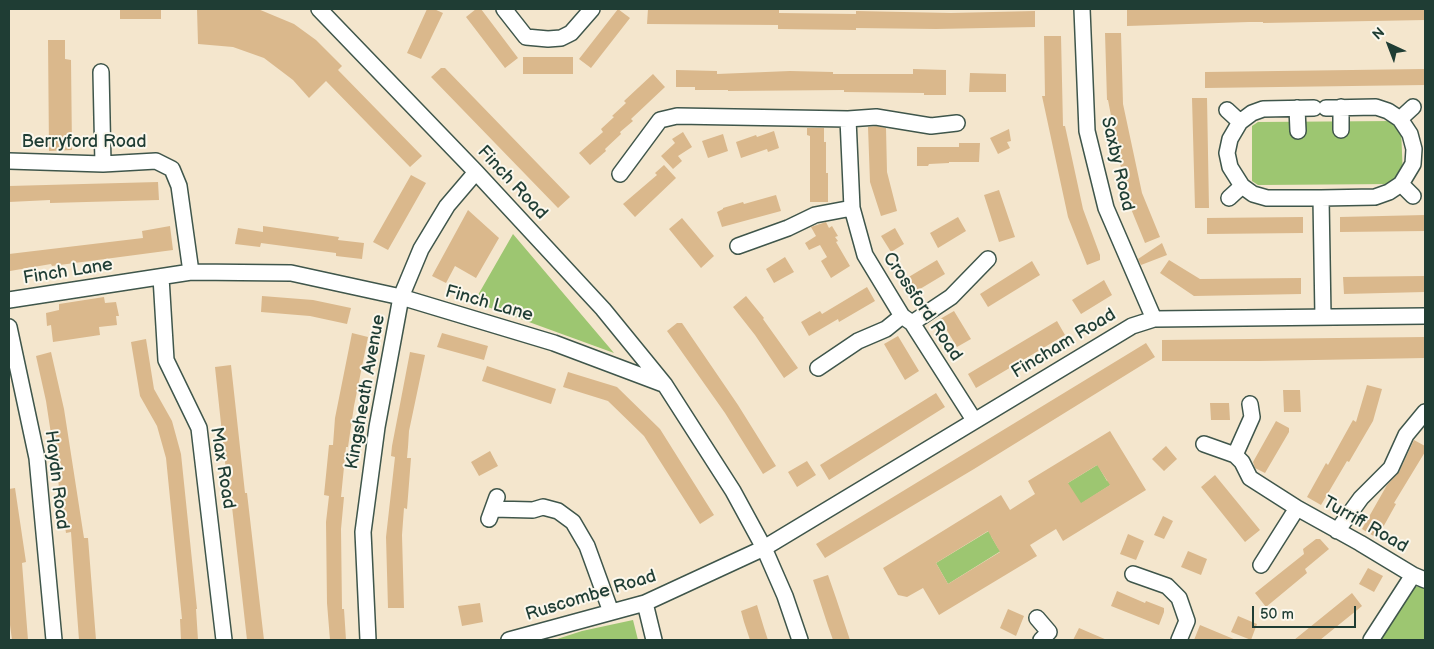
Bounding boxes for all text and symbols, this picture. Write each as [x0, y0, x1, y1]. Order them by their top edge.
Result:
north arrow [1364, 20, 1414, 70]
text: N [1369, 24, 1388, 43]
street label: Saxby Road [1096, 115, 1138, 213]
street label: Berryford Road [22, 131, 146, 153]
street label: Finch Road [472, 142, 552, 224]
street label: Crossford Road [878, 248, 966, 366]
street label: Finch Lane [22, 254, 114, 290]
street label: Finch Lane [443, 281, 535, 327]
street label: Fincham Road [1008, 304, 1120, 384]
street label: Kingsheath Avenue [342, 313, 390, 471]
street label: Max Road [205, 426, 239, 510]
street label: Haydn Road [39, 429, 73, 531]
street label: Turriff Road [1319, 492, 1411, 558]
street label: Ruscombe Road [523, 566, 659, 626]
scale bar [1254, 596, 1358, 628]
text: 50 m [1260, 605, 1294, 624]

